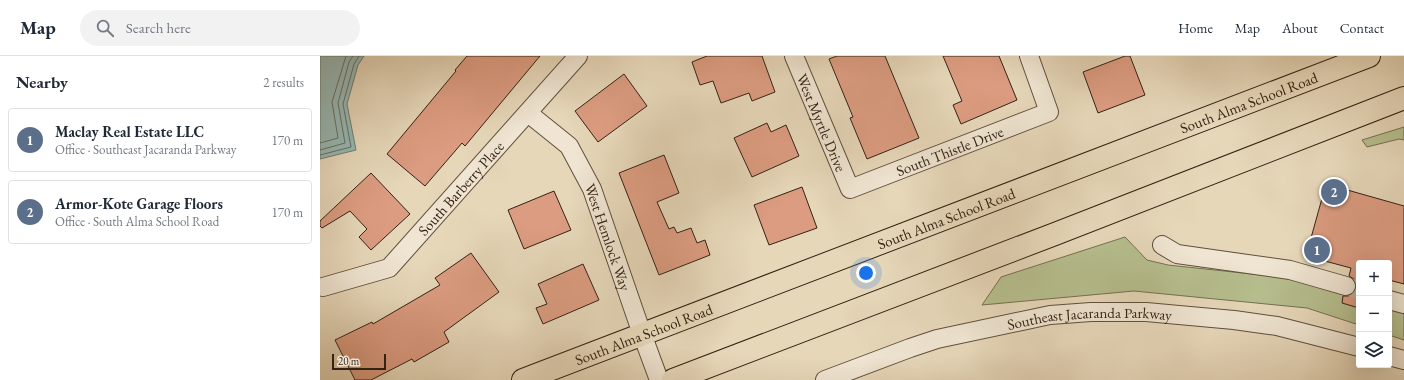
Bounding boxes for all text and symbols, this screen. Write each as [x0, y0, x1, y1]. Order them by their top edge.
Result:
search box [80, 10, 360, 46]
text: Map [20, 15, 56, 40]
icon: search [94, 17, 116, 39]
text: Search here [126, 18, 191, 37]
text: Home [1178, 19, 1213, 37]
text: Map [1235, 19, 1260, 37]
text: About [1282, 19, 1318, 37]
text: Contact [1340, 19, 1384, 37]
street label: South Alma School Road [1177, 67, 1321, 137]
text: Nearby [16, 71, 68, 93]
street label: West Myrtle Drive [793, 71, 851, 174]
text: 2 results [263, 74, 304, 91]
street label: South Thistle Drive [893, 121, 1006, 180]
text: Maclay Real Estate LLC [55, 122, 204, 141]
text: 1 [27, 132, 33, 149]
text: 170 m [272, 132, 303, 149]
street label: South Barberry Place [413, 137, 508, 239]
text: Office · Southeast Jacaranda Parkway [55, 141, 236, 158]
pin: 2 [1321, 177, 1347, 207]
street label: West Hemlock Way [581, 181, 636, 293]
street label: South Alma School Road [874, 183, 1018, 253]
text: Armor-Kote Garage Floors [55, 194, 223, 213]
text: 2 [27, 204, 33, 221]
text: 170 m [272, 204, 303, 221]
text: Office · South Alma School Road [55, 213, 219, 230]
pin: 1 [1304, 235, 1330, 265]
map controls [1356, 260, 1392, 368]
button: + [1356, 260, 1392, 296]
your location [856, 263, 876, 283]
button: − [1356, 296, 1392, 332]
street label: South Alma School Road [572, 299, 715, 369]
street label: Southeast Jacaranda Parkway [1005, 302, 1173, 333]
button: layers [1356, 332, 1392, 368]
scale bar [332, 352, 386, 371]
text: 20 m [338, 354, 359, 368]

